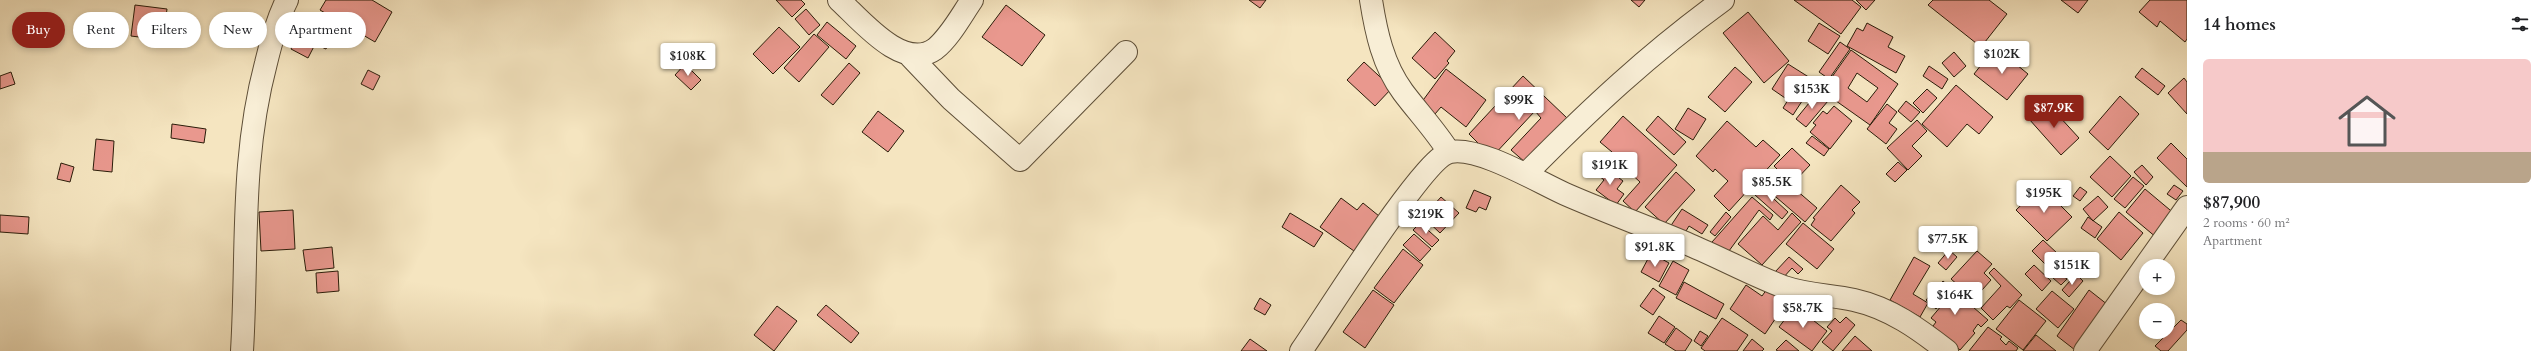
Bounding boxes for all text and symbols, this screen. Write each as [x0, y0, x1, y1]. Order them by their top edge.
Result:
chip: Buy [12, 12, 65, 48]
chip: Rent [73, 12, 129, 48]
chip: Filters [137, 12, 201, 48]
chip: New [209, 12, 267, 48]
chip: Apartment [275, 12, 366, 48]
text: 14 homes [2203, 13, 2276, 36]
icon: filters [2509, 13, 2531, 35]
pin: $102K [1974, 41, 2030, 75]
pin: $108K [660, 43, 716, 77]
text: $102K [1983, 45, 2021, 63]
text: $108K [669, 47, 707, 65]
pin: $153K [1784, 76, 1840, 110]
text: $153K [1793, 80, 1831, 98]
icon: home [2331, 85, 2403, 157]
pin: $99K [1495, 87, 1543, 121]
text: $99K [1504, 91, 1534, 109]
pin: $87.9K [2021, 95, 2087, 129]
text: $87.9K [2034, 99, 2074, 117]
pin: $191K [1582, 152, 1638, 186]
text: $191K [1591, 156, 1629, 174]
pin: $85.5K [1739, 169, 1805, 203]
text: $85.5K [1752, 173, 1792, 191]
pin: $195K [2016, 180, 2072, 214]
text: $195K [2025, 184, 2063, 202]
text: $87,900 [2203, 191, 2260, 214]
pin: $219K [1398, 201, 1454, 235]
text: $219K [1407, 205, 1445, 223]
text: 2 rooms · 60 m² [2203, 214, 2290, 232]
pin: $77.5K [1915, 226, 1981, 260]
text: $77.5K [1928, 230, 1968, 248]
text: Apartment [2203, 232, 2262, 250]
pin: $91.8K [1622, 234, 1688, 268]
text: $91.8K [1635, 238, 1675, 256]
pin: $151K [2044, 252, 2100, 286]
text: $151K [2053, 256, 2091, 274]
map controls [2139, 259, 2175, 339]
button: + [2139, 259, 2175, 295]
pin: $164K [1927, 282, 1983, 316]
text: $164K [1936, 286, 1974, 304]
pin: $58.7K [1770, 295, 1836, 329]
text: $58.7K [1783, 299, 1823, 317]
button: − [2139, 303, 2175, 339]

